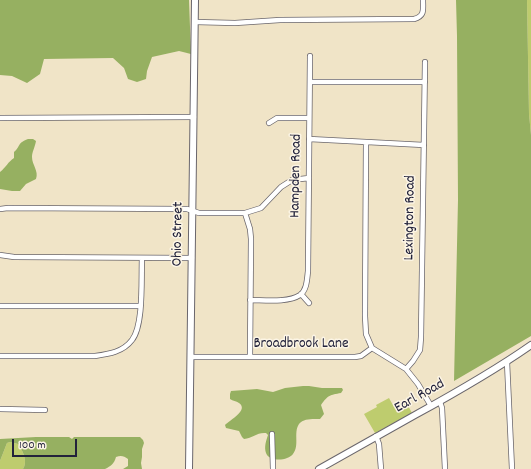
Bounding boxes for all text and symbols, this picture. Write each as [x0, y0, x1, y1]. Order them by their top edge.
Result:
street label: Hampden Road [287, 134, 307, 218]
street label: Lexington Road [401, 175, 421, 261]
street label: Ohio Street [169, 201, 189, 267]
street label: Broadbrook Lane [253, 336, 349, 354]
street label: Earl Road [392, 376, 448, 418]
scale bar [14, 431, 79, 457]
text: 100 m [19, 437, 46, 454]

